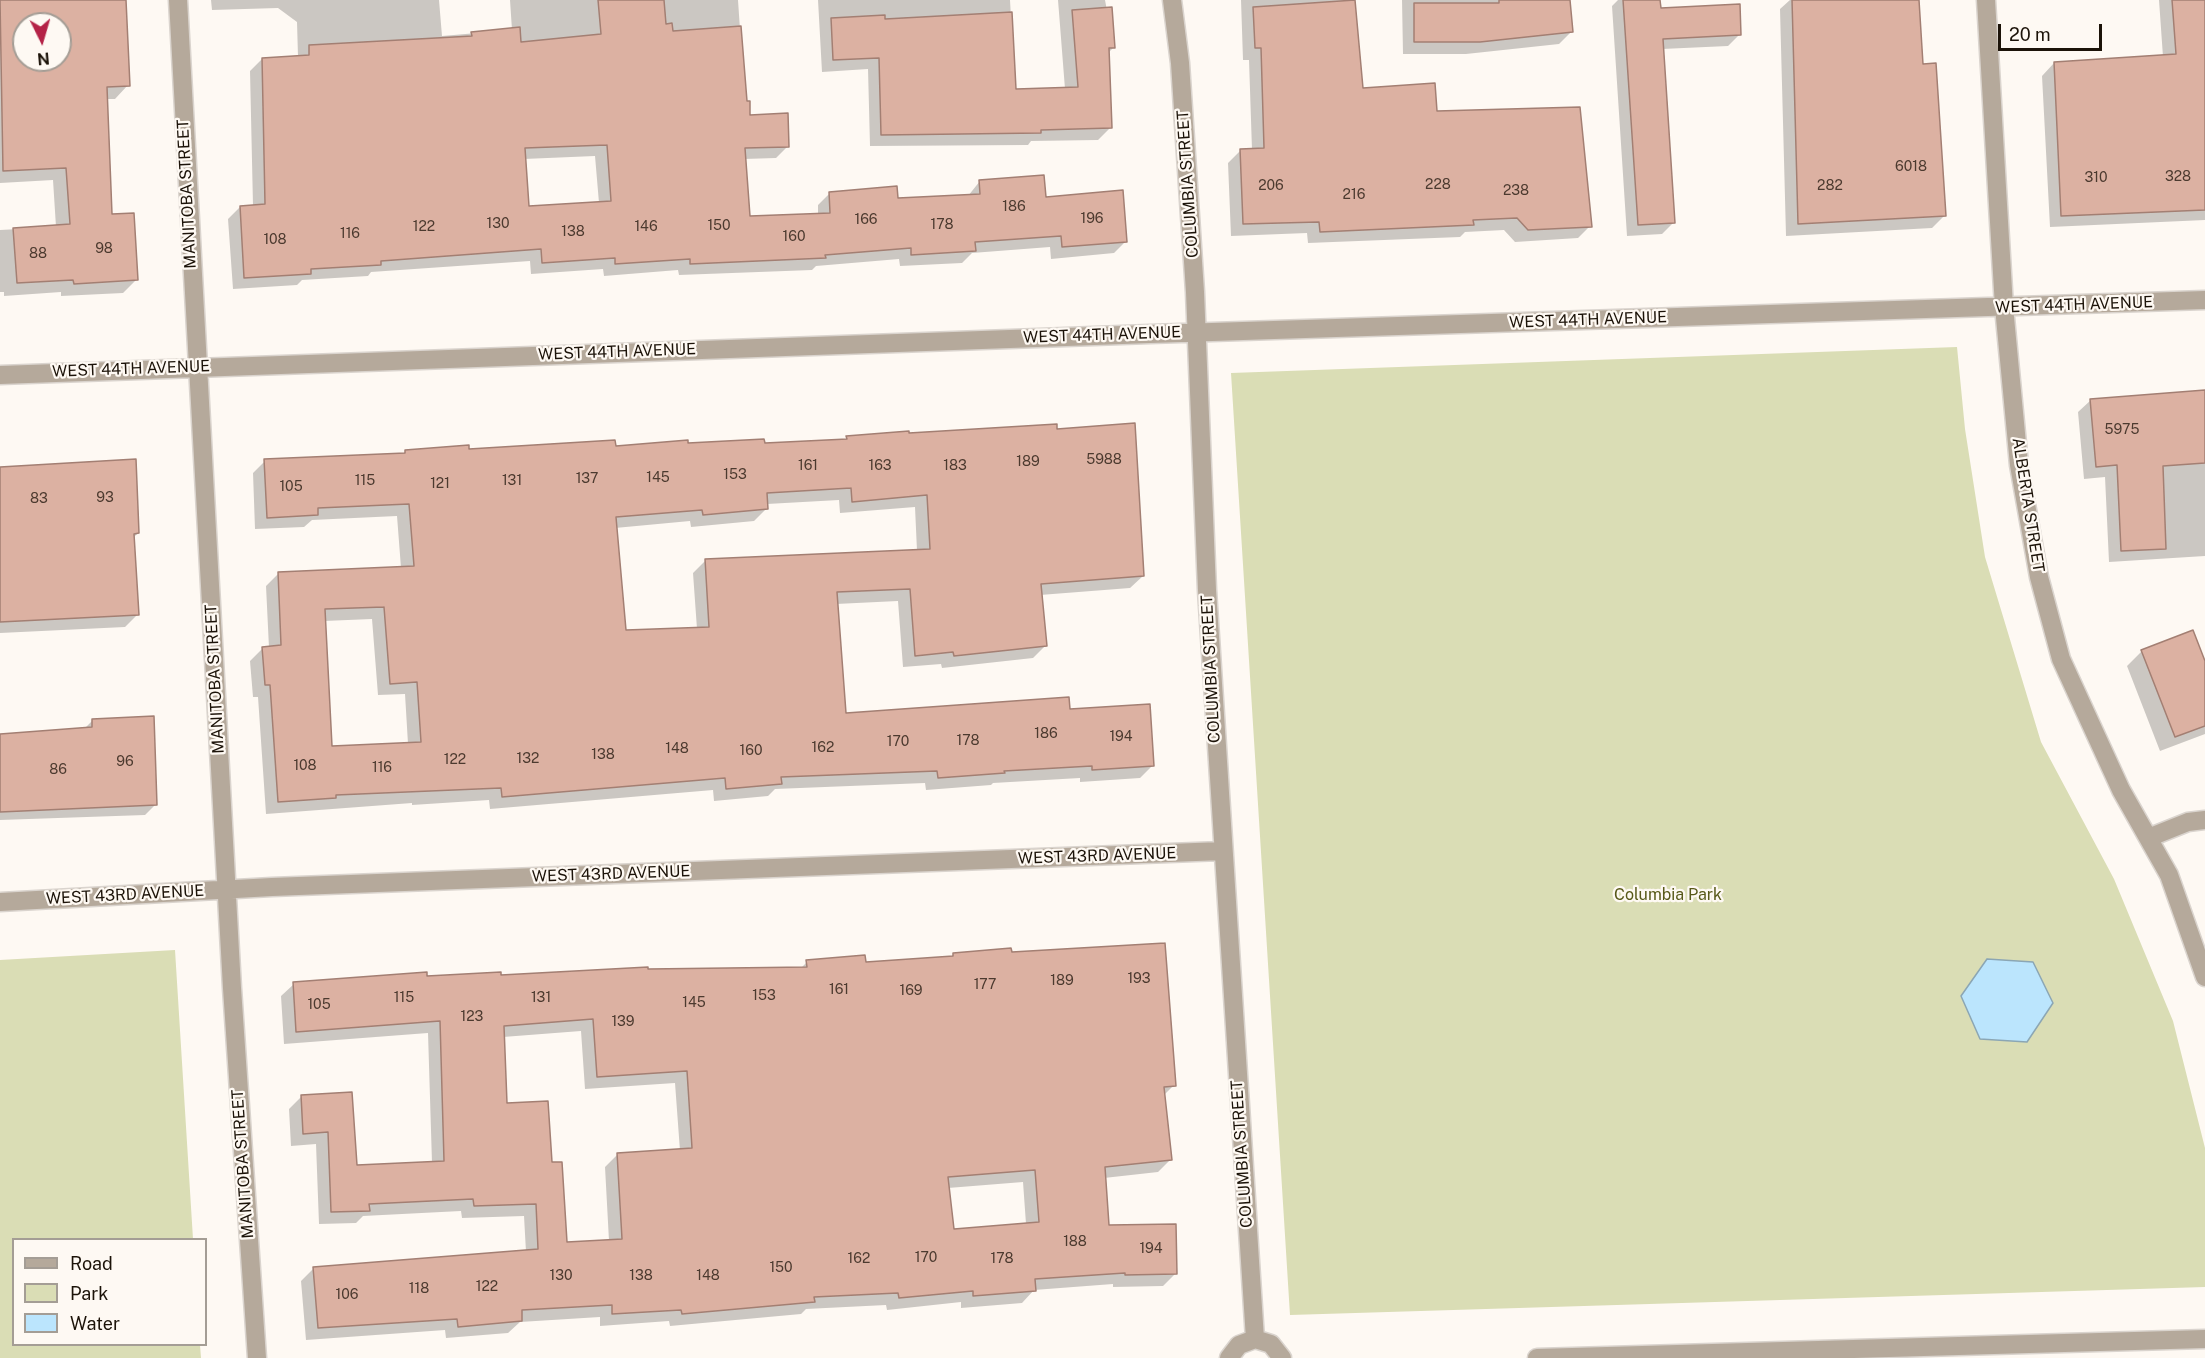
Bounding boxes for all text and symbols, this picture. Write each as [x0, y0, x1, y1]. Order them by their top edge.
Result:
north arrow [12, 12, 72, 72]
scale bar [2001, 12, 2104, 50]
text: 20 m [2009, 24, 2051, 45]
text: N [36, 48, 51, 68]
street label: COLUMBIA STREET [1173, 109, 1203, 259]
street label: MANITOBA STREET [173, 119, 201, 269]
house number: 6018 [1895, 159, 1927, 175]
house number: 328 [2165, 169, 2191, 185]
house number: 310 [2084, 170, 2108, 186]
house number: 228 [1425, 177, 1451, 193]
house number: 206 [1258, 178, 1284, 194]
house number: 282 [1817, 178, 1843, 194]
house number: 238 [1503, 183, 1529, 199]
house number: 216 [1343, 187, 1365, 203]
house number: 186 [1002, 199, 1026, 215]
house number: 196 [1080, 211, 1104, 227]
house number: 166 [854, 212, 878, 228]
house number: 130 [487, 216, 509, 232]
house number: 178 [931, 217, 953, 233]
house number: 150 [707, 218, 731, 234]
house number: 122 [413, 219, 435, 235]
house number: 146 [634, 219, 658, 235]
house number: 138 [561, 224, 585, 240]
house number: 116 [340, 226, 360, 242]
house number: 160 [783, 229, 805, 245]
house number: 108 [263, 232, 287, 248]
house number: 98 [95, 241, 113, 257]
house number: 88 [29, 246, 47, 262]
street label: WEST 44TH AVENUE [1995, 293, 2153, 317]
street label: WEST 44TH AVENUE [1509, 308, 1667, 332]
street label: WEST 44TH AVENUE [1023, 323, 1181, 347]
street label: WEST 44TH AVENUE [538, 340, 696, 364]
street label: WEST 44TH AVENUE [52, 357, 210, 381]
house number: 5975 [2105, 422, 2139, 438]
street label: ALBERTA STREET [2008, 436, 2048, 574]
house number: 5988 [1086, 452, 1122, 468]
house number: 189 [1016, 454, 1040, 470]
house number: 161 [798, 458, 818, 474]
house number: 163 [868, 458, 892, 474]
house number: 183 [943, 458, 967, 474]
house number: 153 [723, 467, 747, 483]
house number: 145 [646, 470, 670, 486]
house number: 137 [576, 471, 598, 487]
house number: 115 [355, 473, 375, 489]
house number: 131 [502, 473, 522, 489]
house number: 121 [430, 476, 450, 492]
house number: 105 [279, 479, 303, 495]
house number: 93 [96, 490, 114, 506]
house number: 83 [30, 491, 48, 507]
street label: COLUMBIA STREET [1198, 595, 1224, 743]
street label: MANITOBA STREET [201, 604, 229, 754]
house number: 186 [1034, 726, 1058, 742]
house number: 194 [1109, 729, 1133, 745]
house number: 178 [957, 733, 979, 749]
house number: 170 [887, 734, 909, 750]
house number: 162 [812, 740, 834, 756]
house number: 148 [665, 741, 689, 757]
house number: 160 [740, 743, 762, 759]
house number: 138 [591, 747, 615, 763]
house number: 132 [517, 751, 539, 767]
house number: 122 [444, 752, 466, 768]
house number: 96 [116, 754, 134, 770]
house number: 108 [293, 758, 317, 774]
house number: 116 [372, 760, 392, 776]
house number: 86 [49, 762, 67, 778]
street label: WEST 43RD AVENUE [1017, 844, 1177, 868]
street label: WEST 43RD AVENUE [531, 862, 691, 886]
street label: WEST 43RD AVENUE [45, 881, 205, 909]
park label: Columbia Park [1614, 885, 1722, 905]
house number: 193 [1127, 971, 1151, 987]
house number: 189 [1050, 973, 1074, 989]
house number: 177 [974, 977, 996, 993]
house number: 161 [829, 982, 849, 998]
house number: 169 [899, 983, 923, 999]
house number: 153 [752, 988, 776, 1004]
house number: 115 [394, 990, 414, 1006]
house number: 131 [531, 990, 551, 1006]
house number: 145 [682, 995, 706, 1011]
house number: 105 [307, 997, 331, 1013]
house number: 123 [461, 1009, 483, 1025]
house number: 139 [611, 1014, 635, 1030]
street label: COLUMBIA STREET [1227, 1079, 1257, 1229]
street label: MANITOBA STREET [228, 1089, 258, 1239]
house number: 188 [1063, 1234, 1087, 1250]
legend [12, 1238, 207, 1346]
house number: 194 [1139, 1241, 1163, 1257]
house number: 170 [915, 1250, 937, 1266]
house number: 162 [848, 1251, 870, 1267]
house number: 178 [991, 1251, 1013, 1267]
text: Road [70, 1253, 113, 1274]
house number: 150 [769, 1260, 793, 1276]
house number: 130 [550, 1268, 572, 1284]
house number: 138 [629, 1268, 653, 1284]
house number: 148 [696, 1268, 720, 1284]
house number: 122 [476, 1279, 498, 1295]
house number: 118 [409, 1281, 429, 1297]
text: Park [70, 1283, 108, 1304]
house number: 106 [336, 1287, 358, 1303]
text: Water [70, 1313, 120, 1334]

